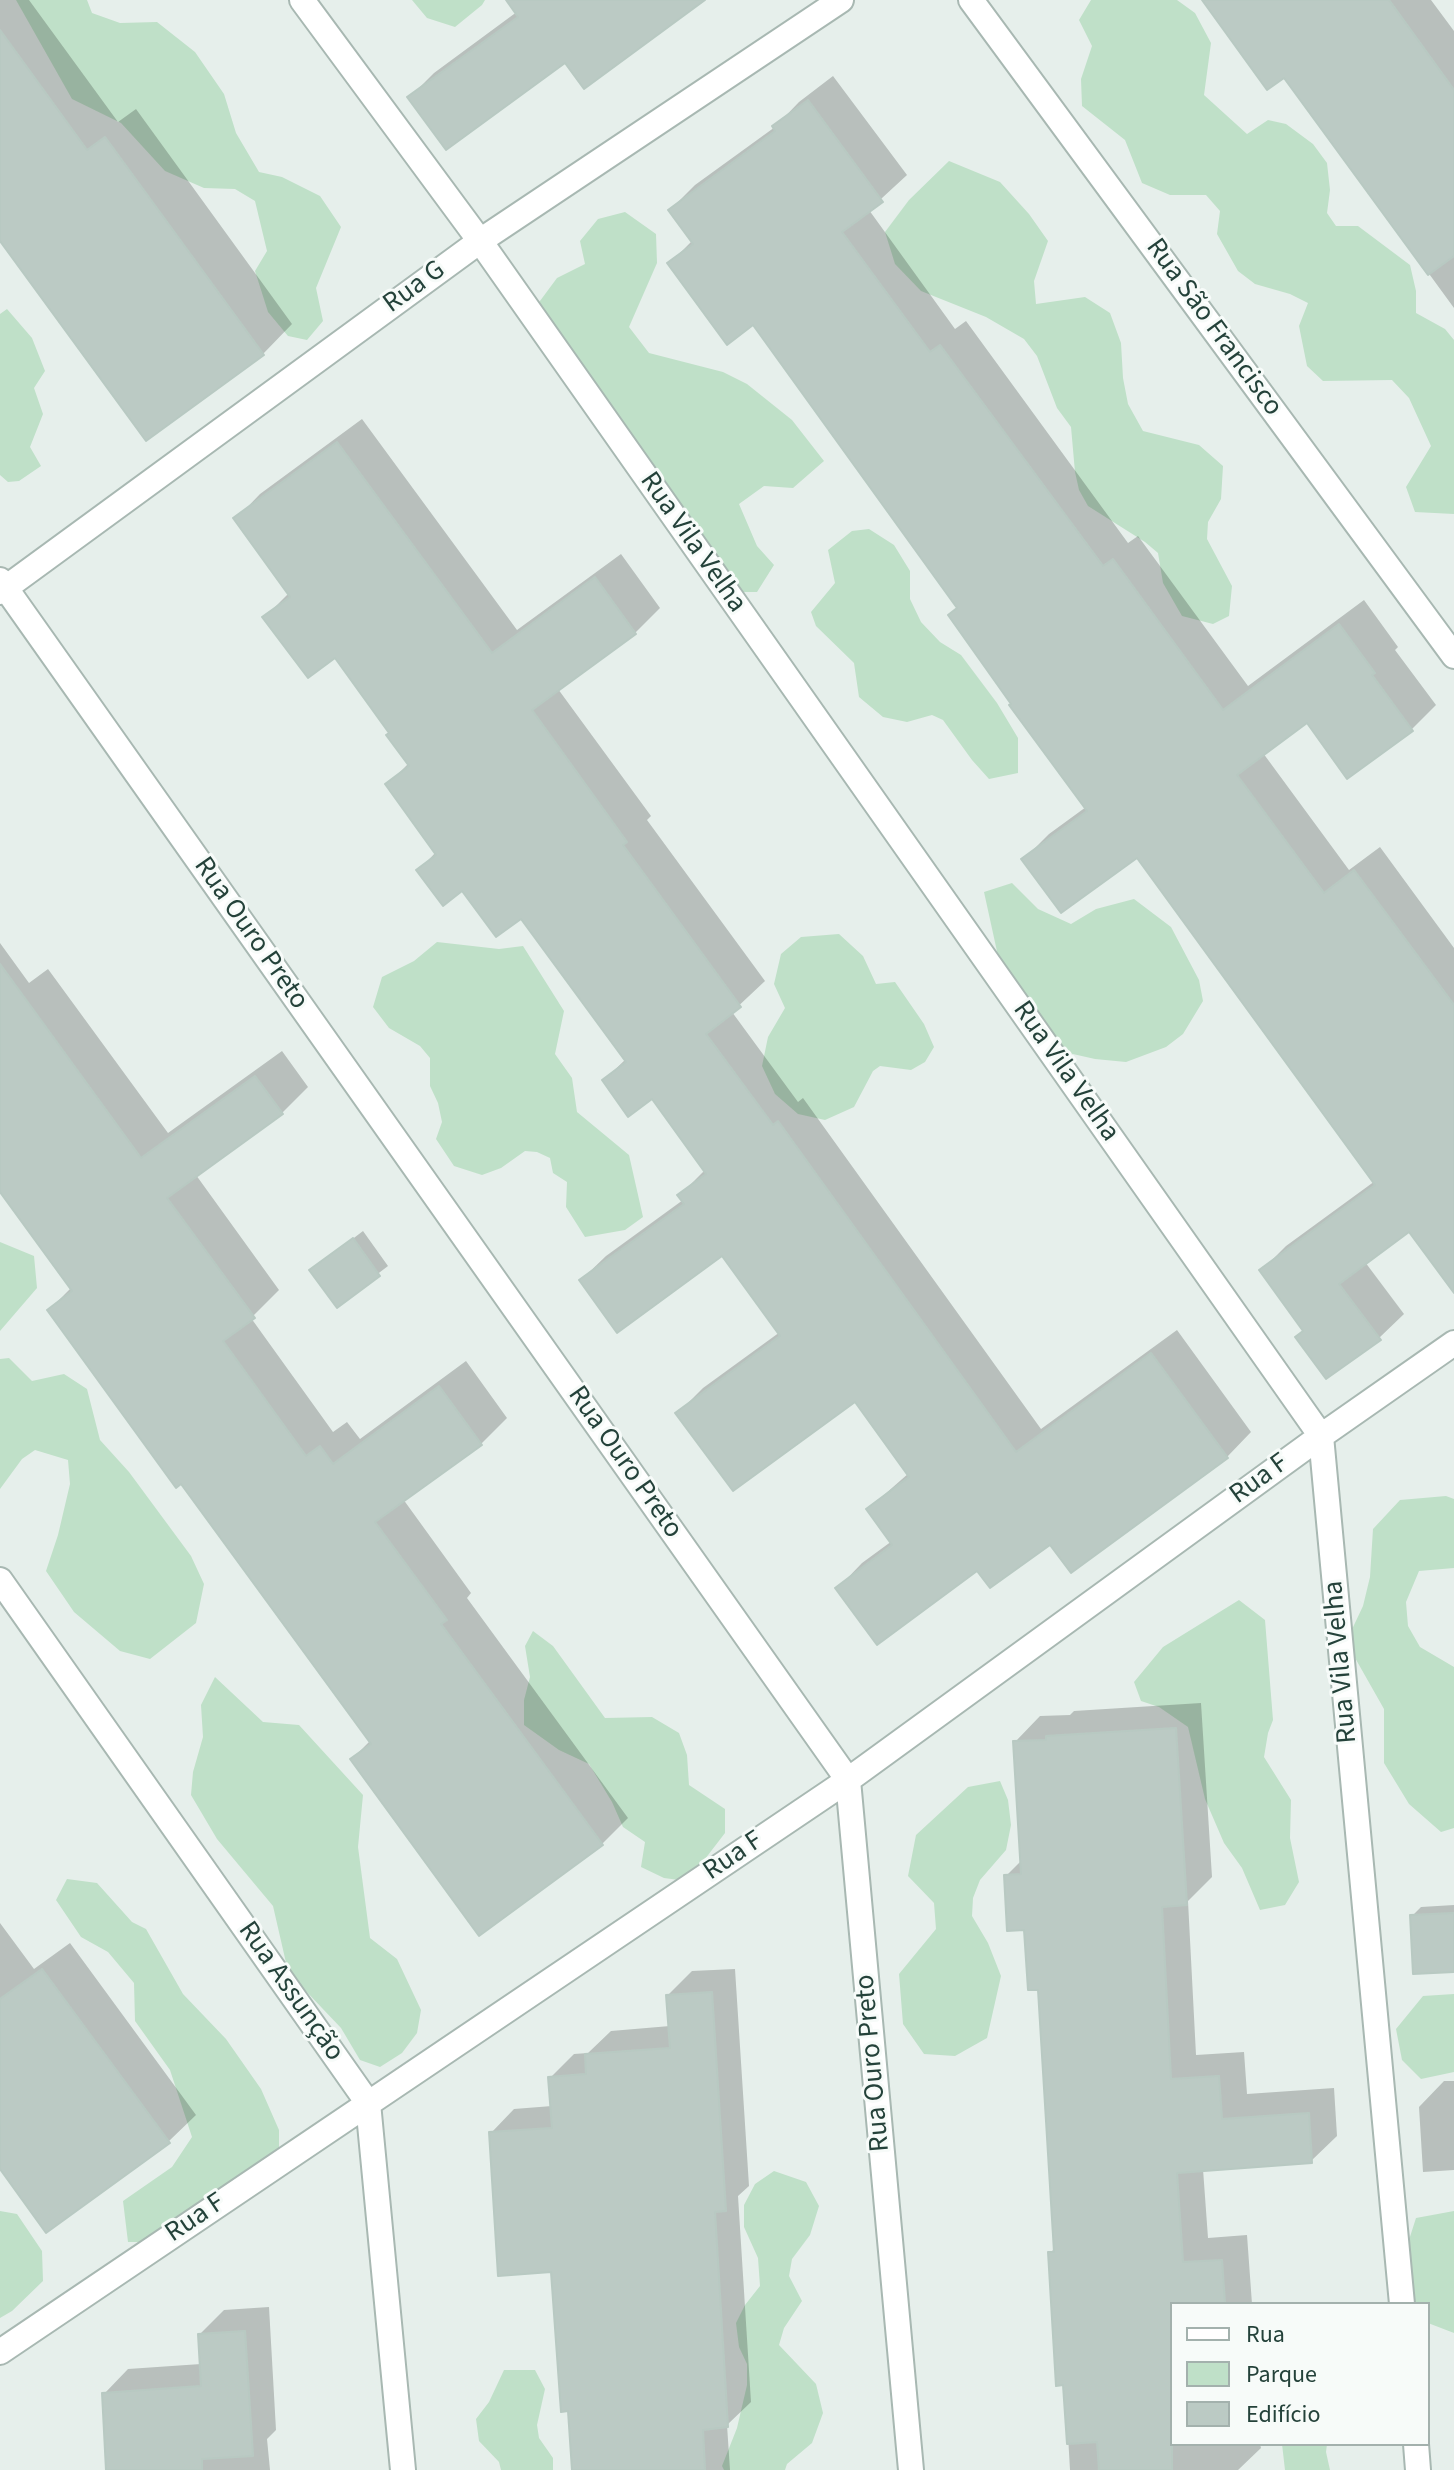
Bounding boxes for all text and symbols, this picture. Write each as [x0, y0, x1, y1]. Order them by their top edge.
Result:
street label: Rua São Francisco [1137, 233, 1289, 423]
street label: Rua G [378, 254, 452, 322]
street label: Rua Vila Velha [631, 466, 753, 620]
street label: Rua Ouro Preto [185, 851, 315, 1017]
street label: Rua Vila Velha [1004, 995, 1126, 1149]
street label: Rua Ouro Preto [559, 1380, 689, 1546]
street label: Rua F [1224, 1447, 1296, 1513]
street label: Rua Vila Velha [1318, 1579, 1366, 1745]
street label: Rua F [698, 1825, 770, 1889]
street label: Rua Assunção [230, 1916, 350, 2068]
street label: Rua Ouro Preto [850, 1973, 898, 2153]
street label: Rua F [160, 2187, 232, 2251]
legend [1170, 2302, 1430, 2446]
text: Rua [1246, 2317, 1285, 2352]
text: Parque [1246, 2357, 1317, 2392]
text: Edifício [1246, 2397, 1320, 2432]

